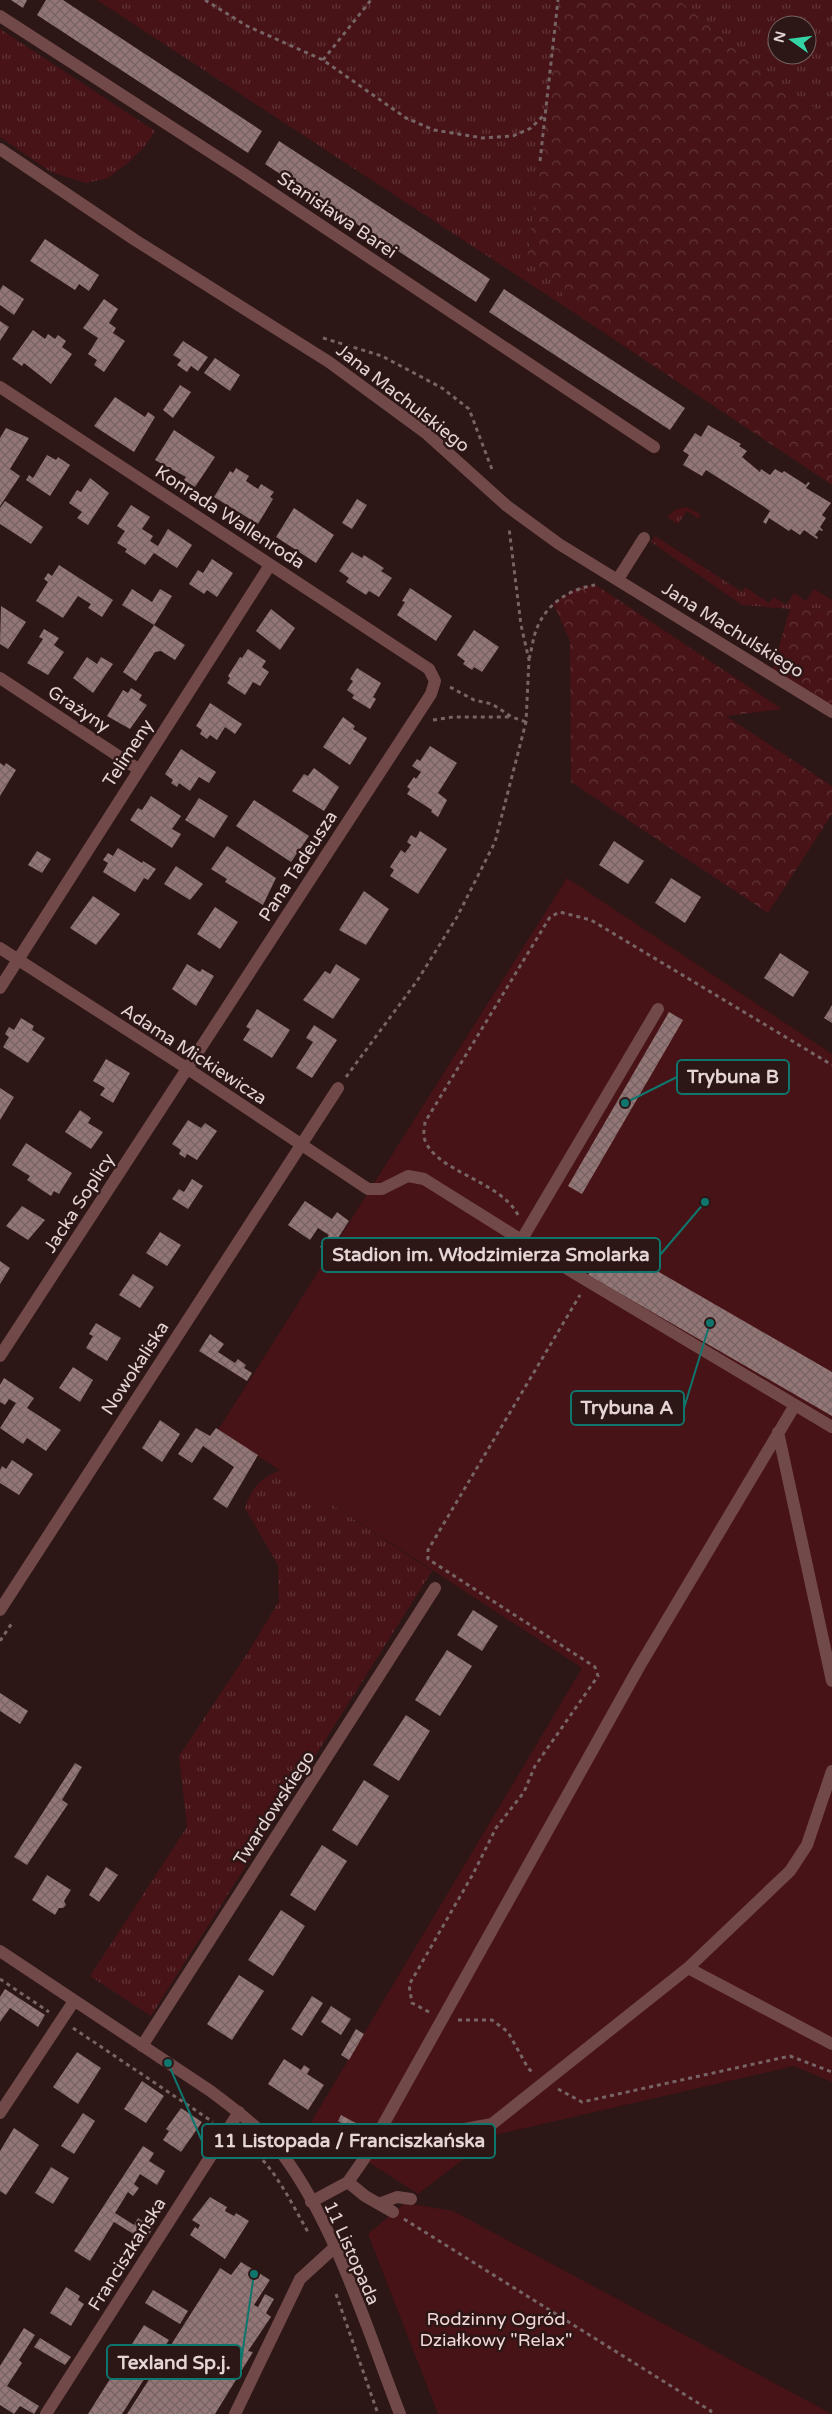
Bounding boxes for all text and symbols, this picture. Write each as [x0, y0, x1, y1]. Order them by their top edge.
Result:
north arrow [767, 15, 817, 65]
text: N [770, 29, 789, 44]
street label: Stanisława Barei [273, 167, 401, 263]
street label: Jana Machulskiego [332, 339, 474, 457]
street label: Konrada Wallenroda [151, 460, 309, 574]
street label: Jana Machulskiego [658, 577, 808, 683]
street label: Grażyny [44, 681, 115, 737]
street label: Telimeny [98, 715, 158, 791]
street label: Pana Tadeusza [254, 807, 342, 925]
street label: Adama Mickiewicza [117, 999, 271, 1109]
callout: Trybuna B [677, 1060, 789, 1094]
text: Trybuna B [686, 1066, 779, 1089]
street label: Jacka Soplicy [39, 1149, 119, 1257]
callout: Stadion im. Włodzimierza Smolarka [322, 1238, 660, 1272]
text: Stadion im. Włodzimierza Smolarka [332, 1244, 650, 1266]
street label: Nowokaliska [97, 1317, 173, 1419]
callout: Trybuna A [571, 1391, 684, 1425]
text: Trybuna A [580, 1397, 673, 1420]
street label: Twardowskiego [229, 1746, 319, 1870]
callout: 11 Listopada / Franciszkańska [202, 2124, 495, 2158]
text: 11 Listopada / Franciszkańska [213, 2130, 485, 2153]
street label: Franciszkańska [83, 2193, 171, 2315]
street label: 11 Listopada [319, 2198, 385, 2308]
park label: Rodzinny Ogród Działkowy "Relax" [420, 2308, 572, 2351]
callout: Texland Sp.j. [107, 2345, 241, 2379]
text: Texland Sp.j. [116, 2352, 231, 2375]

